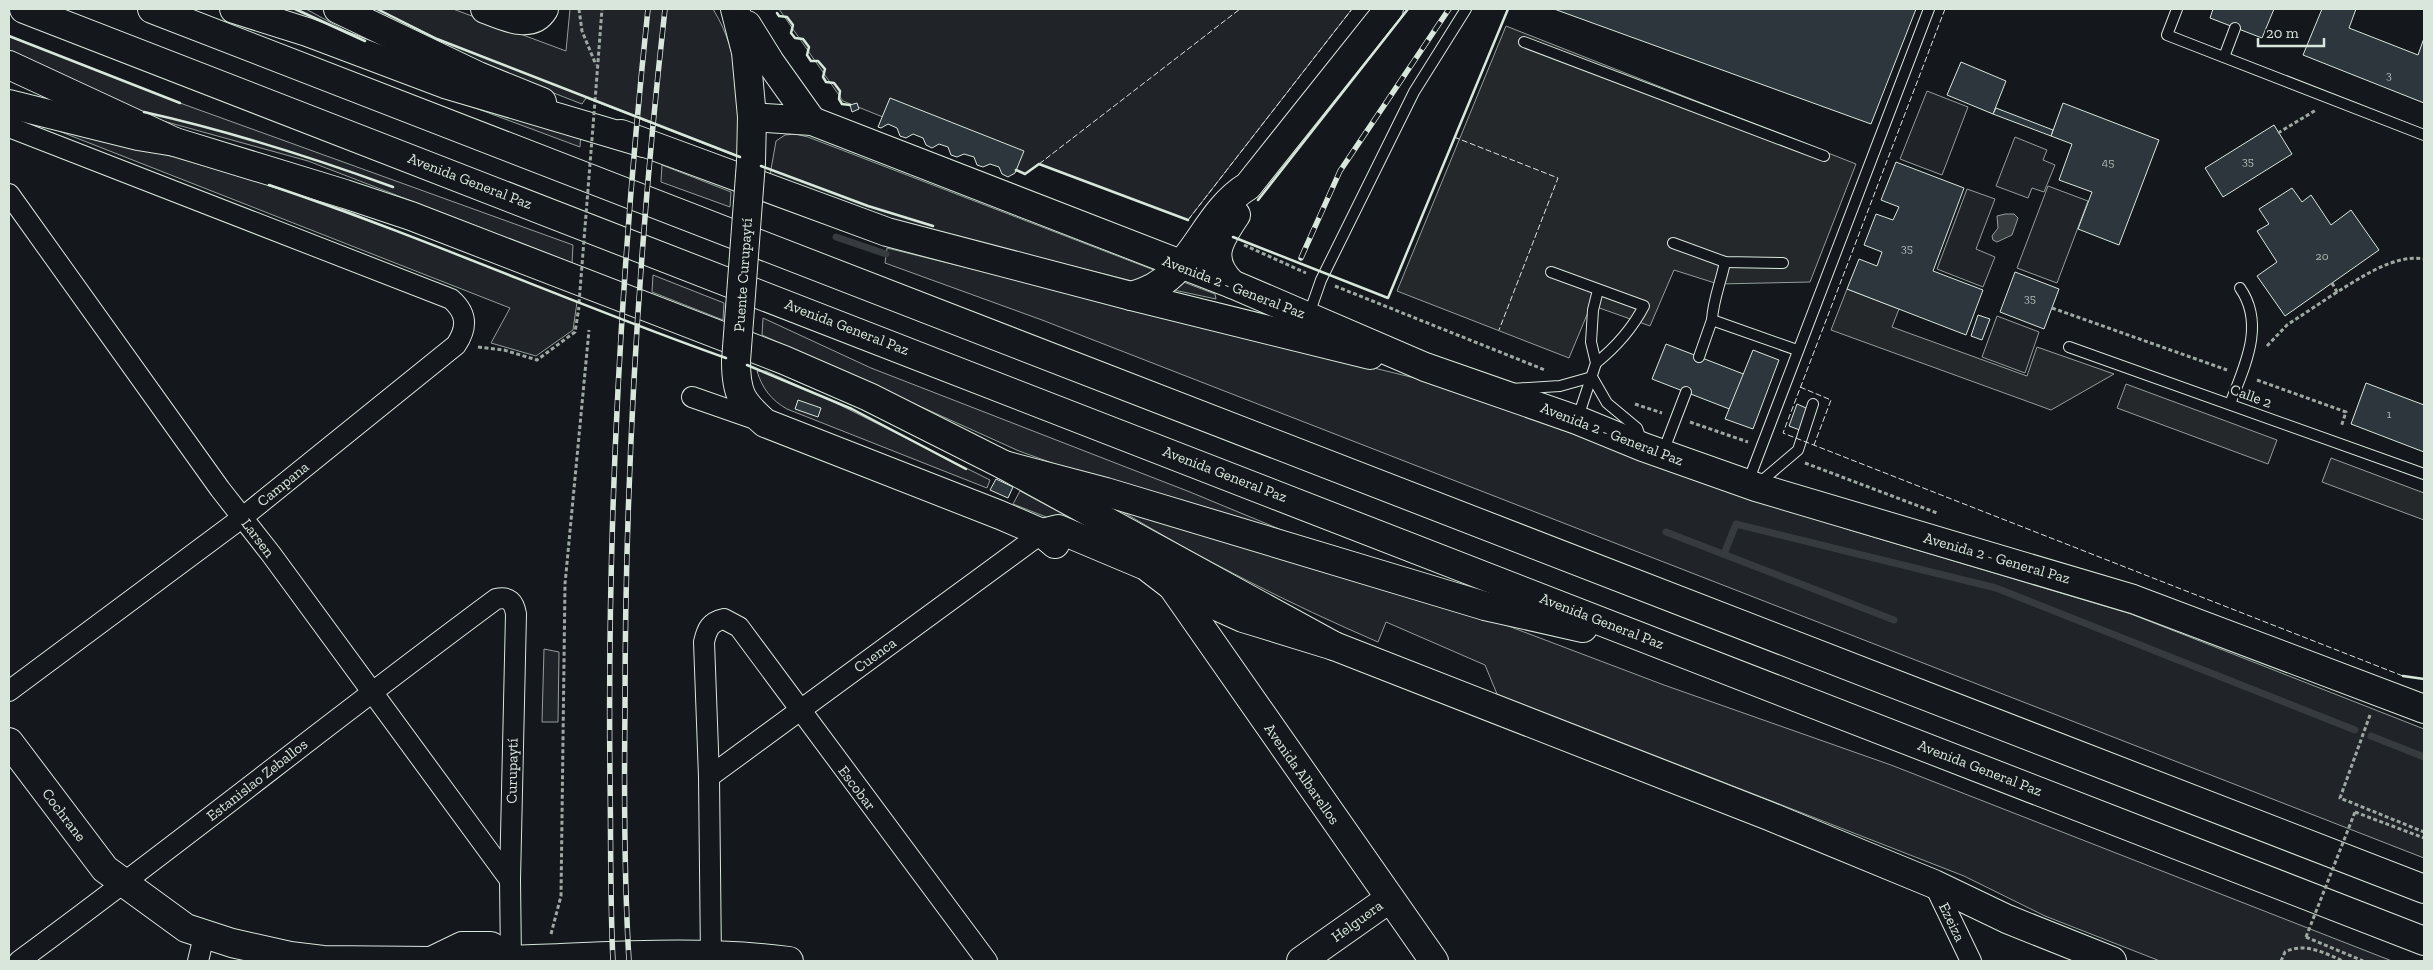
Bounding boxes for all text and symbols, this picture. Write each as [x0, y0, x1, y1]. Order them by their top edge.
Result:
scale bar [2258, 15, 2324, 47]
text: 20 m [2266, 24, 2299, 42]
house number: 3 [2386, 68, 2392, 82]
street label: Avenida General Paz [405, 149, 535, 213]
house number: 35 [2242, 154, 2254, 168]
house number: 45 [2102, 155, 2114, 169]
street label: Puente Curupaytí [730, 217, 756, 333]
house number: 35 [1901, 241, 1913, 255]
house number: 20 [2315, 249, 2329, 263]
street label: Avenida 2 - General Paz [1160, 251, 1308, 323]
house number: 35 [2024, 291, 2036, 305]
street label: Avenida General Paz [782, 295, 912, 359]
street label: Calle 2 [2228, 380, 2275, 412]
street label: Avenida 2 - General Paz [1538, 398, 1686, 470]
house number: 1 [2387, 407, 2392, 421]
street label: Avenida General Paz [1160, 442, 1290, 506]
street label: Campana [254, 458, 312, 510]
street label: Larsen [238, 515, 279, 561]
street label: Avenida 2 - General Paz [1922, 528, 2072, 588]
street label: Avenida General Paz [1537, 589, 1667, 653]
street label: Cuenca [850, 634, 900, 676]
street label: Avenida Albarellos [1260, 720, 1344, 828]
street label: Estanislao Zeballos [203, 735, 311, 825]
street label: Avenida General Paz [1915, 736, 2045, 800]
street label: Curupaytí [502, 738, 522, 804]
street label: Escobar [834, 762, 880, 814]
street label: Cochrane [38, 785, 90, 845]
street label: Helguera [1328, 896, 1386, 946]
street label: Ezeiza [1935, 900, 1969, 944]

